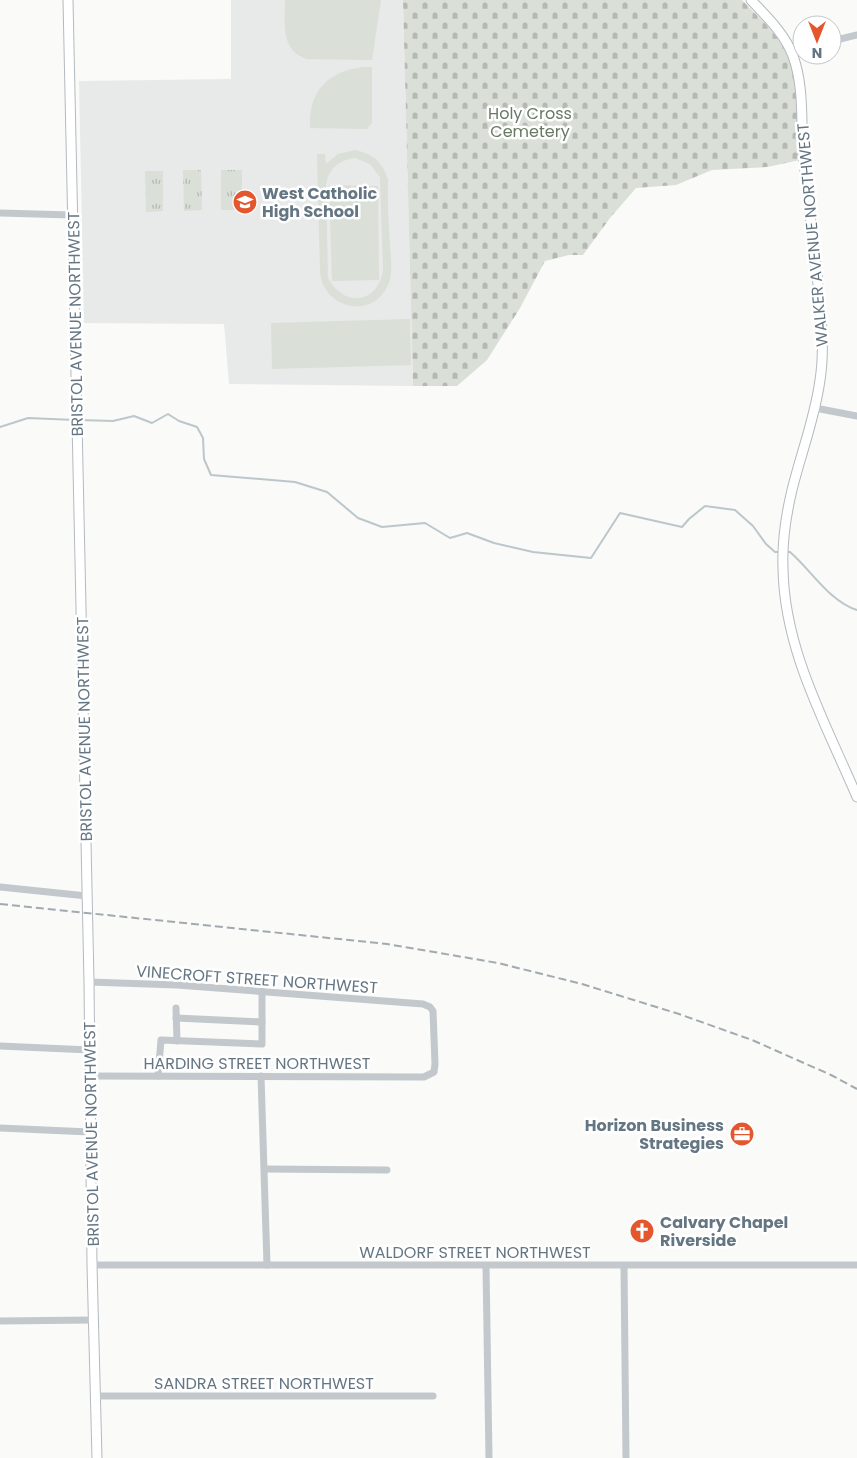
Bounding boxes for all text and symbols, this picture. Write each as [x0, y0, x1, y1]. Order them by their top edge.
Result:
north arrow [792, 15, 842, 65]
text: N [812, 43, 822, 63]
park label: Holy Cross Cemetery [488, 102, 572, 143]
street label: WALKER AVENUE NORTHWEST [791, 122, 834, 348]
place label: West Catholic High School [262, 182, 377, 223]
school or university icon: West Catholic High School [232, 189, 258, 215]
street label: BRISTOL AVENUE NORTHWEST [62, 211, 89, 437]
street label: BRISTOL AVENUE NORTHWEST [71, 616, 98, 842]
street label: VINECROFT STREET NORTHWEST [135, 960, 379, 999]
street label: BRISTOL AVENUE NORTHWEST [78, 1021, 105, 1247]
street label: HARDING STREET NORTHWEST [143, 1052, 371, 1075]
place label: Horizon Business Strategies [585, 1114, 724, 1155]
office icon: Horizon Business Strategies [729, 1121, 755, 1147]
place label: Calvary Chapel Riverside [660, 1211, 788, 1252]
church icon: Calvary Chapel Riverside [629, 1218, 655, 1244]
street label: WALDORF STREET NORTHWEST [359, 1241, 591, 1264]
street label: SANDRA STREET NORTHWEST [154, 1372, 374, 1395]

